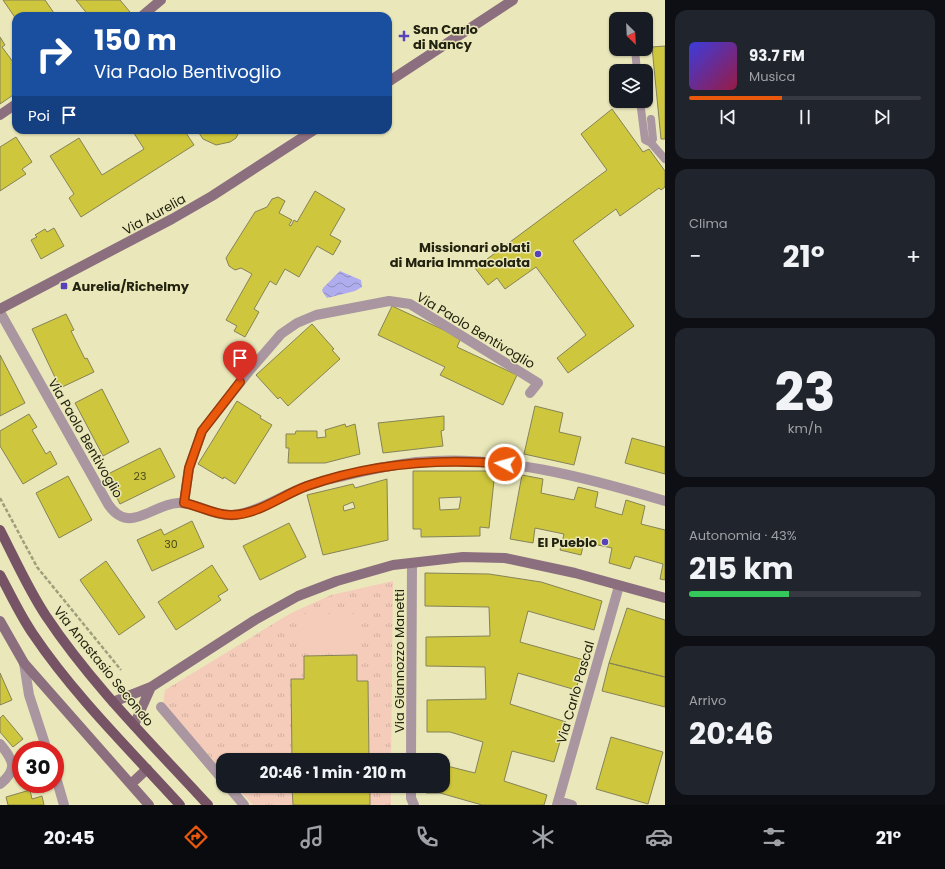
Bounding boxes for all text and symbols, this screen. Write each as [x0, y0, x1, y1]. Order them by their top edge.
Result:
north arrow [609, 12, 653, 56]
map controls [609, 12, 653, 108]
place label: San Carlo di Nancy [413, 20, 478, 54]
text: 150 m [94, 21, 177, 60]
icon: right [28, 28, 80, 80]
marker: San Carlo di Nancy [398, 30, 410, 42]
text: 93.7 FM [749, 45, 805, 66]
text: Via Paolo Bentivoglio [94, 59, 281, 84]
button: layers [609, 64, 653, 108]
text: Musica [749, 67, 795, 86]
icon: arrive [58, 104, 80, 126]
text: Poi [28, 105, 50, 126]
icon: previous [717, 106, 739, 128]
icon: pause [794, 106, 816, 128]
icon: next [871, 106, 893, 128]
street label: Via Aurelia [119, 189, 189, 240]
text: Clima [689, 214, 728, 233]
text: 21° [782, 235, 825, 278]
place label: Missionari oblati di Maria Immacolata [390, 238, 530, 272]
text: − [689, 241, 701, 272]
text: + [906, 241, 921, 272]
marker: Missionari oblati di Maria Immacolata [533, 249, 543, 259]
place label: Aurelia/Richelmy [72, 277, 190, 296]
marker: Aurelia/Richelmy [59, 281, 69, 291]
street label: Via Paolo Bentivoglio [413, 287, 539, 373]
pin [223, 341, 257, 382]
icon: arrive [229, 347, 251, 369]
text: 23 [774, 356, 836, 429]
street label: Via Paolo Bentivoglio [44, 375, 128, 502]
text: km/h [788, 419, 822, 438]
position arrow [484, 443, 526, 485]
house number: 23 [134, 468, 146, 484]
text: Autonomia · 43% [689, 526, 797, 545]
place label: El Pueblo [538, 533, 597, 552]
house number: 30 [164, 536, 178, 552]
marker: El Pueblo [600, 537, 610, 547]
text: 215 km [689, 547, 794, 590]
street label: Via Giannozzo Manetti [390, 589, 409, 733]
street label: Via Anastasio Secondo [49, 602, 158, 730]
street label: Via Carlo Pascal [552, 639, 599, 746]
text: Arrivo [689, 691, 726, 710]
text: 20:46 [689, 712, 774, 755]
speed limit sign: 30 [12, 741, 64, 793]
text: 20:46 · 1 min · 210 m [260, 762, 406, 783]
icon: directions [182, 823, 210, 851]
icon: music [298, 823, 326, 851]
icon: phone [413, 823, 441, 851]
icon: climate [529, 823, 557, 851]
icon: car [645, 823, 673, 851]
icon: filters [760, 823, 788, 851]
text: 20:45 [44, 825, 95, 850]
text: 21° [876, 825, 901, 850]

